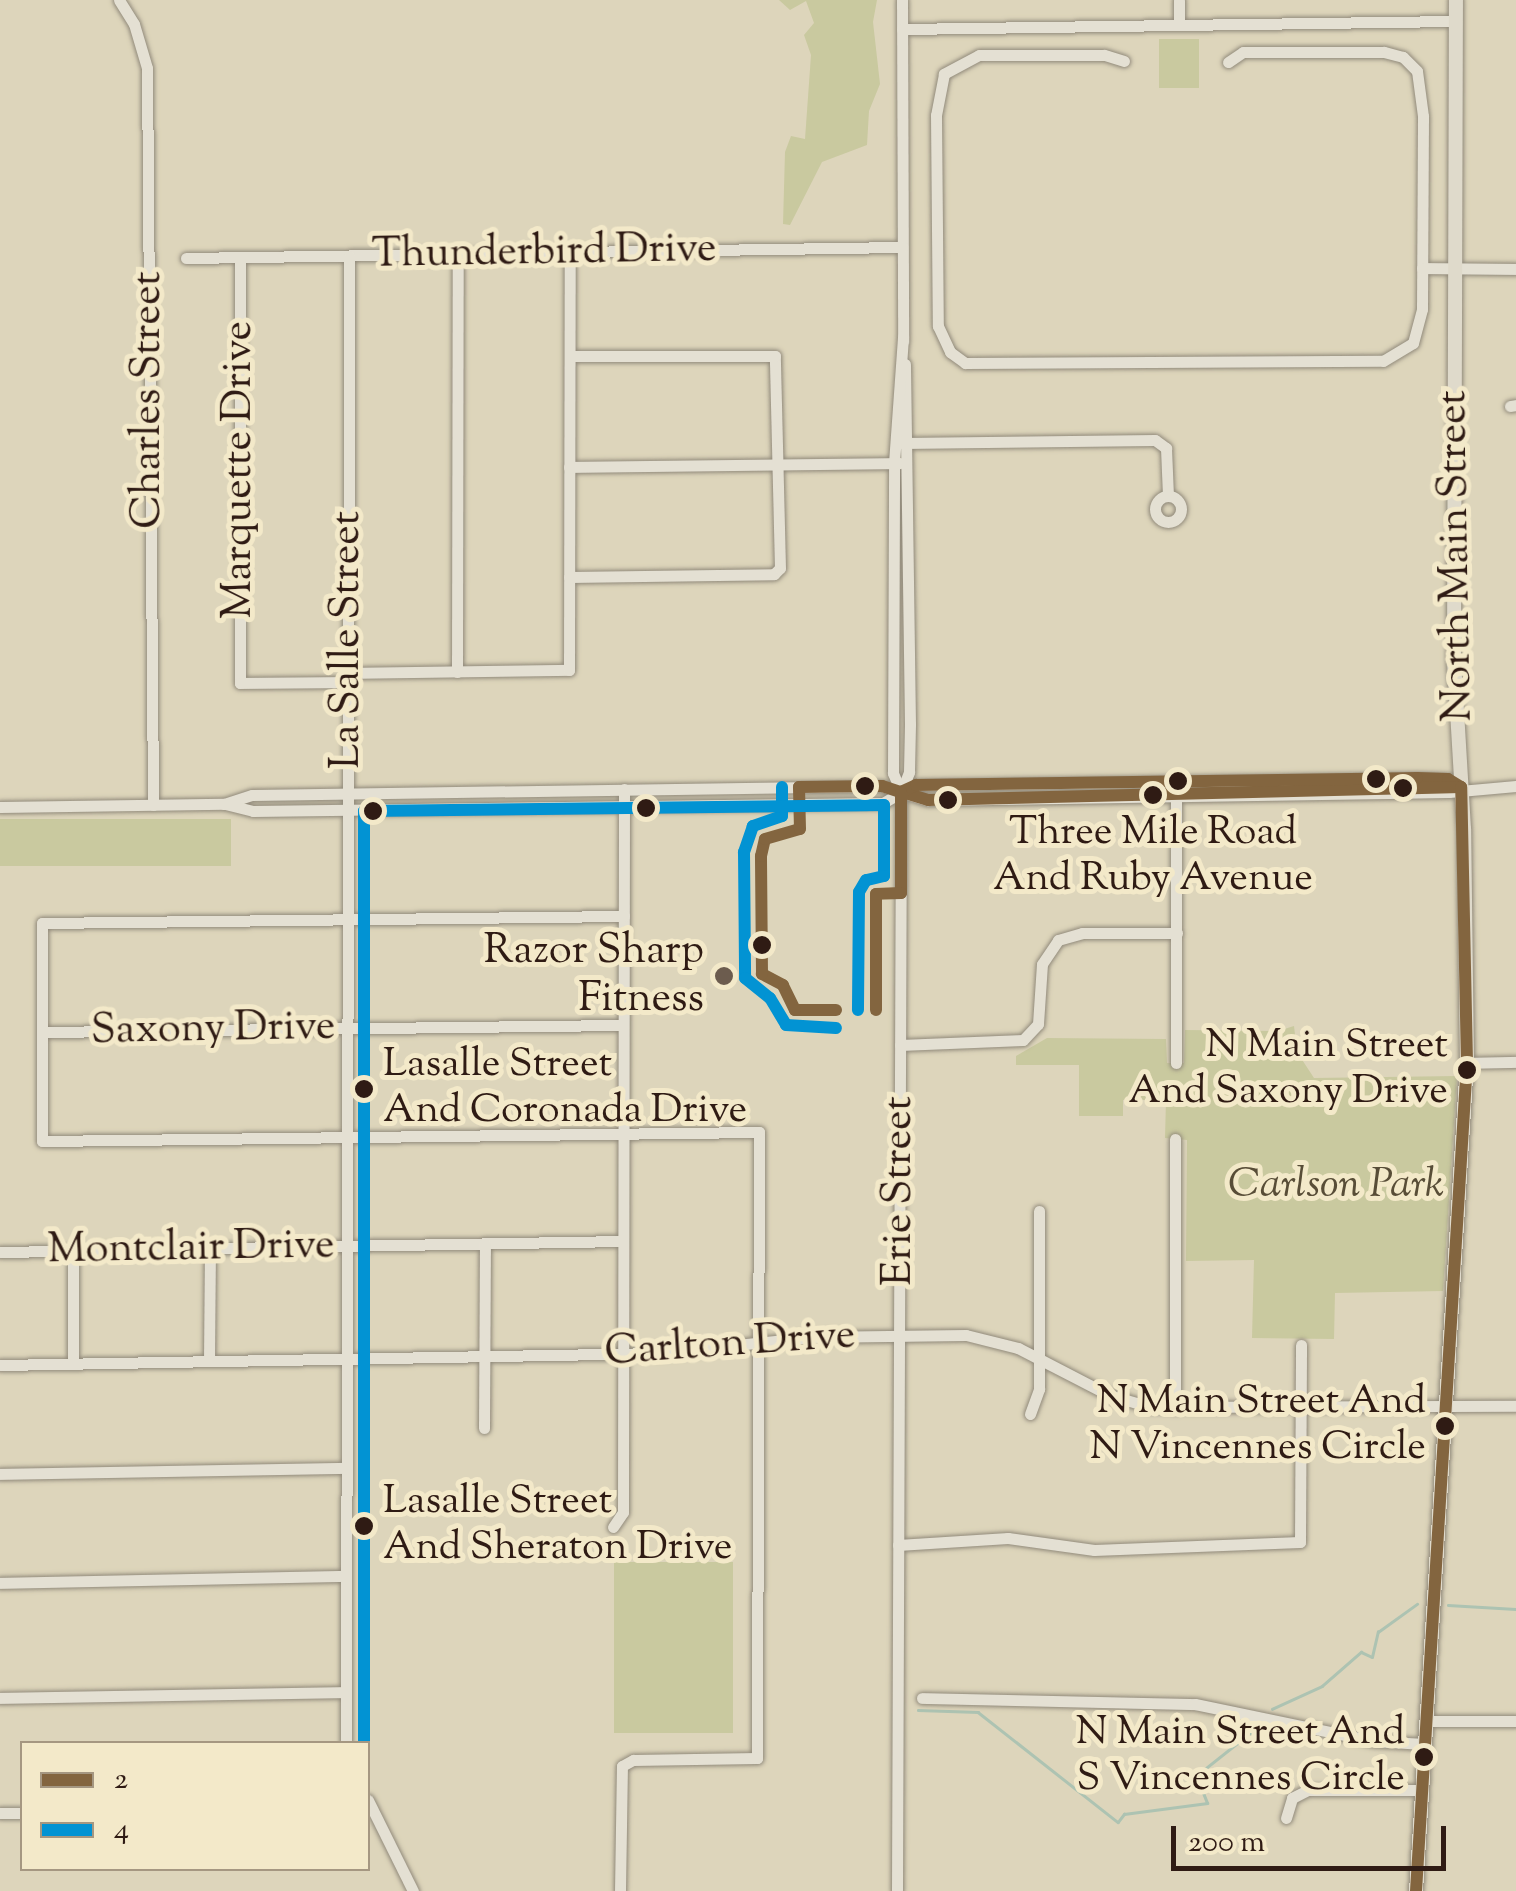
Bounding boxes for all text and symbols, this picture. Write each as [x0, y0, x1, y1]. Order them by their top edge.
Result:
street label: Thunderbird Drive [371, 225, 717, 281]
street label: Charles Street [124, 271, 174, 529]
street label: Marquette Drive [215, 321, 265, 619]
street label: North Main Street [1429, 390, 1485, 722]
street label: La Salle Street [323, 511, 373, 769]
unlabelled marker [1366, 769, 1386, 789]
unlabelled marker [1168, 771, 1188, 791]
unlabelled marker [855, 776, 875, 796]
unlabelled marker [1393, 778, 1413, 798]
marker: Three Mile Road And Ruby Avenue [1143, 785, 1163, 805]
unlabelled marker [938, 790, 958, 810]
unlabelled marker [636, 798, 656, 818]
unlabelled marker [363, 801, 383, 821]
place label: Three Mile Road And Ruby Avenue [993, 810, 1313, 904]
place label: Razor Sharp Fitness [483, 927, 704, 1026]
unlabelled marker [752, 935, 772, 955]
marker: Razor Sharp Fitness [713, 965, 735, 987]
street label: Saxony Drive [90, 1003, 336, 1057]
place label: N Main Street And Saxony Drive [1128, 1023, 1448, 1117]
place label: Lasalle Street And Coronada Drive [383, 1042, 747, 1136]
marker: N Main Street And Saxony Drive [1457, 1060, 1477, 1080]
marker: Lasalle Street And Coronada Drive [354, 1079, 374, 1099]
street label: Erie Street [875, 1096, 925, 1286]
park label: Carlson Park [1228, 1161, 1444, 1211]
street label: Montclair Drive [47, 1221, 335, 1277]
street label: Carlton Drive [603, 1311, 857, 1379]
place label: N Main Street And N Vincennes Circle [1089, 1379, 1426, 1473]
marker: N Main Street And N Vincennes Circle [1435, 1416, 1455, 1436]
place label: Lasalle Street And Sheraton Drive [383, 1479, 732, 1573]
marker: Lasalle Street And Sheraton Drive [354, 1516, 374, 1536]
place label: N Main Street And S Vincennes Circle [1076, 1710, 1405, 1804]
legend [20, 1741, 370, 1871]
marker: N Main Street And S Vincennes Circle [1414, 1747, 1434, 1767]
text: 2 [114, 1759, 128, 1802]
scale bar [1176, 1806, 1451, 1868]
text: 4 [114, 1809, 129, 1852]
text: 200 m [1188, 1822, 1265, 1865]

